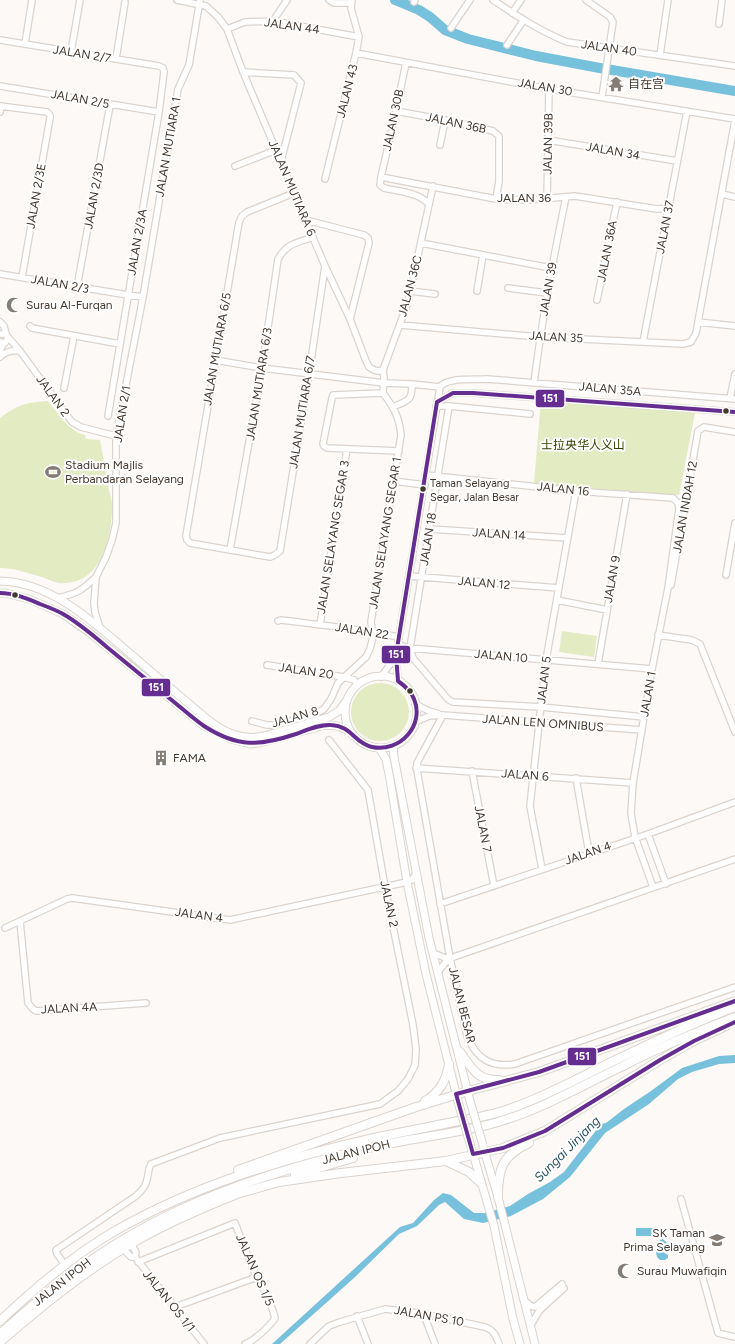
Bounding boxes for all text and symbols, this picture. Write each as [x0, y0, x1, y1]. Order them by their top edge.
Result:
street label: JALAN 44 [263, 15, 321, 37]
street label: JALAN 40 [580, 37, 638, 59]
street label: JALAN 2/7 [52, 42, 113, 66]
street label: JALAN 43 [334, 63, 360, 119]
street label: JALAN 30 [517, 75, 574, 99]
temple icon: 自在宫 [607, 75, 625, 93]
place label: 自在宫 [628, 77, 664, 91]
street label: JALAN 2/5 [50, 87, 110, 111]
street label: JALAN 30B [380, 88, 406, 152]
street label: JALAN MUTIARA 1 [152, 96, 184, 198]
street label: JALAN 36B [424, 110, 488, 136]
street label: JALAN 39B [540, 113, 556, 175]
street label: JALAN MUTIARA 6 [265, 138, 319, 238]
street label: JALAN 34 [585, 139, 642, 163]
street label: JALAN 2/3E [23, 162, 49, 230]
street label: JALAN 2/3D [81, 162, 107, 230]
street label: JALAN 36 [497, 191, 551, 205]
street label: JALAN 37 [653, 199, 677, 255]
street label: JALAN 2/3A [124, 208, 150, 276]
street label: JALAN 36A [594, 219, 620, 283]
street label: JALAN 36C [395, 253, 425, 318]
street label: JALAN 39 [536, 261, 560, 317]
street label: JALAN 2/3 [30, 272, 90, 296]
street label: JALAN MUTIARA 6/5 [200, 291, 234, 407]
mosque icon: Surau Al-Furqan [5, 296, 23, 314]
place label: Surau Al-Furqan [26, 298, 113, 312]
street label: JALAN MUTIARA 6/3 [243, 327, 275, 441]
street label: JALAN 35 [528, 329, 584, 345]
street label: JALAN MUTIARA 6/7 [286, 354, 318, 469]
street label: JALAN 2 [33, 373, 73, 419]
street label: JALAN 35A [578, 379, 642, 399]
street label: JALAN 2/1 [111, 385, 133, 443]
line badge: 151 [535, 389, 565, 408]
text: 151 [542, 392, 558, 405]
unlabelled marker [721, 406, 731, 416]
park label: 士拉央华人义山 [541, 438, 625, 452]
street label: JALAN SELAYANG SEGAR 1 [366, 456, 404, 610]
place label: Stadium Majlis Perbandaran Selayang [65, 458, 184, 486]
street label: JALAN SELAYANG SEGAR 3 [314, 459, 352, 615]
street label: JALAN INDAH 12 [670, 460, 700, 554]
sports icon: Stadium Majlis Perbandaran Selayang [44, 463, 62, 481]
place label: Taman Selayang Segar, Jalan Besar [430, 477, 519, 504]
street label: JALAN 16 [536, 479, 590, 499]
marker: Taman Selayang Segar, Jalan Besar [418, 484, 428, 494]
street label: JALAN 18 [417, 512, 439, 566]
street label: JALAN 14 [472, 525, 527, 543]
street label: JALAN 9 [601, 554, 623, 604]
street label: JALAN 12 [457, 574, 511, 592]
unlabelled marker [10, 590, 20, 600]
street label: JALAN 22 [334, 620, 390, 642]
line badge: 151 [381, 645, 411, 664]
street label: JALAN 10 [474, 647, 529, 665]
text: 151 [388, 648, 404, 661]
street label: JALAN 5 [534, 655, 554, 705]
street label: JALAN 20 [278, 660, 335, 682]
street label: JALAN 1 [637, 670, 659, 718]
line badge: 151 [141, 678, 171, 697]
text: 151 [148, 681, 164, 694]
unlabelled marker [405, 686, 415, 696]
street label: JALAN 8 [270, 704, 320, 730]
street label: JALAN LEN OMNIBUS [482, 712, 604, 734]
building icon: FAMA [152, 749, 170, 767]
place label: FAMA [173, 751, 206, 765]
street label: JALAN 6 [501, 766, 549, 784]
street label: JALAN 7 [472, 804, 494, 854]
street label: JALAN 4 [563, 838, 614, 867]
street label: JALAN 2 [377, 879, 401, 929]
street label: JALAN 4 [174, 905, 224, 925]
street label: JALAN BESAR [446, 965, 478, 1045]
street label: JALAN 4A [40, 1000, 98, 1016]
line badge: 151 [567, 1047, 597, 1066]
text: 151 [574, 1050, 590, 1063]
water label: Sungai Jinjang [531, 1113, 603, 1185]
street label: JALAN IPOH [321, 1137, 391, 1167]
place label: SK Taman Prima Selayang [623, 1226, 705, 1254]
school or university icon: SK Taman Prima Selayang [708, 1231, 726, 1249]
street label: JALAN OS 1/5 [233, 1232, 277, 1308]
street label: JALAN IPOH [30, 1255, 94, 1309]
mosque icon: Surau Muwafiqin [616, 1262, 634, 1280]
place label: Surau Muwafiqin [637, 1264, 727, 1278]
street label: JALAN OS 1/1 [140, 1267, 198, 1335]
street label: JALAN PS 10 [393, 1303, 465, 1329]

